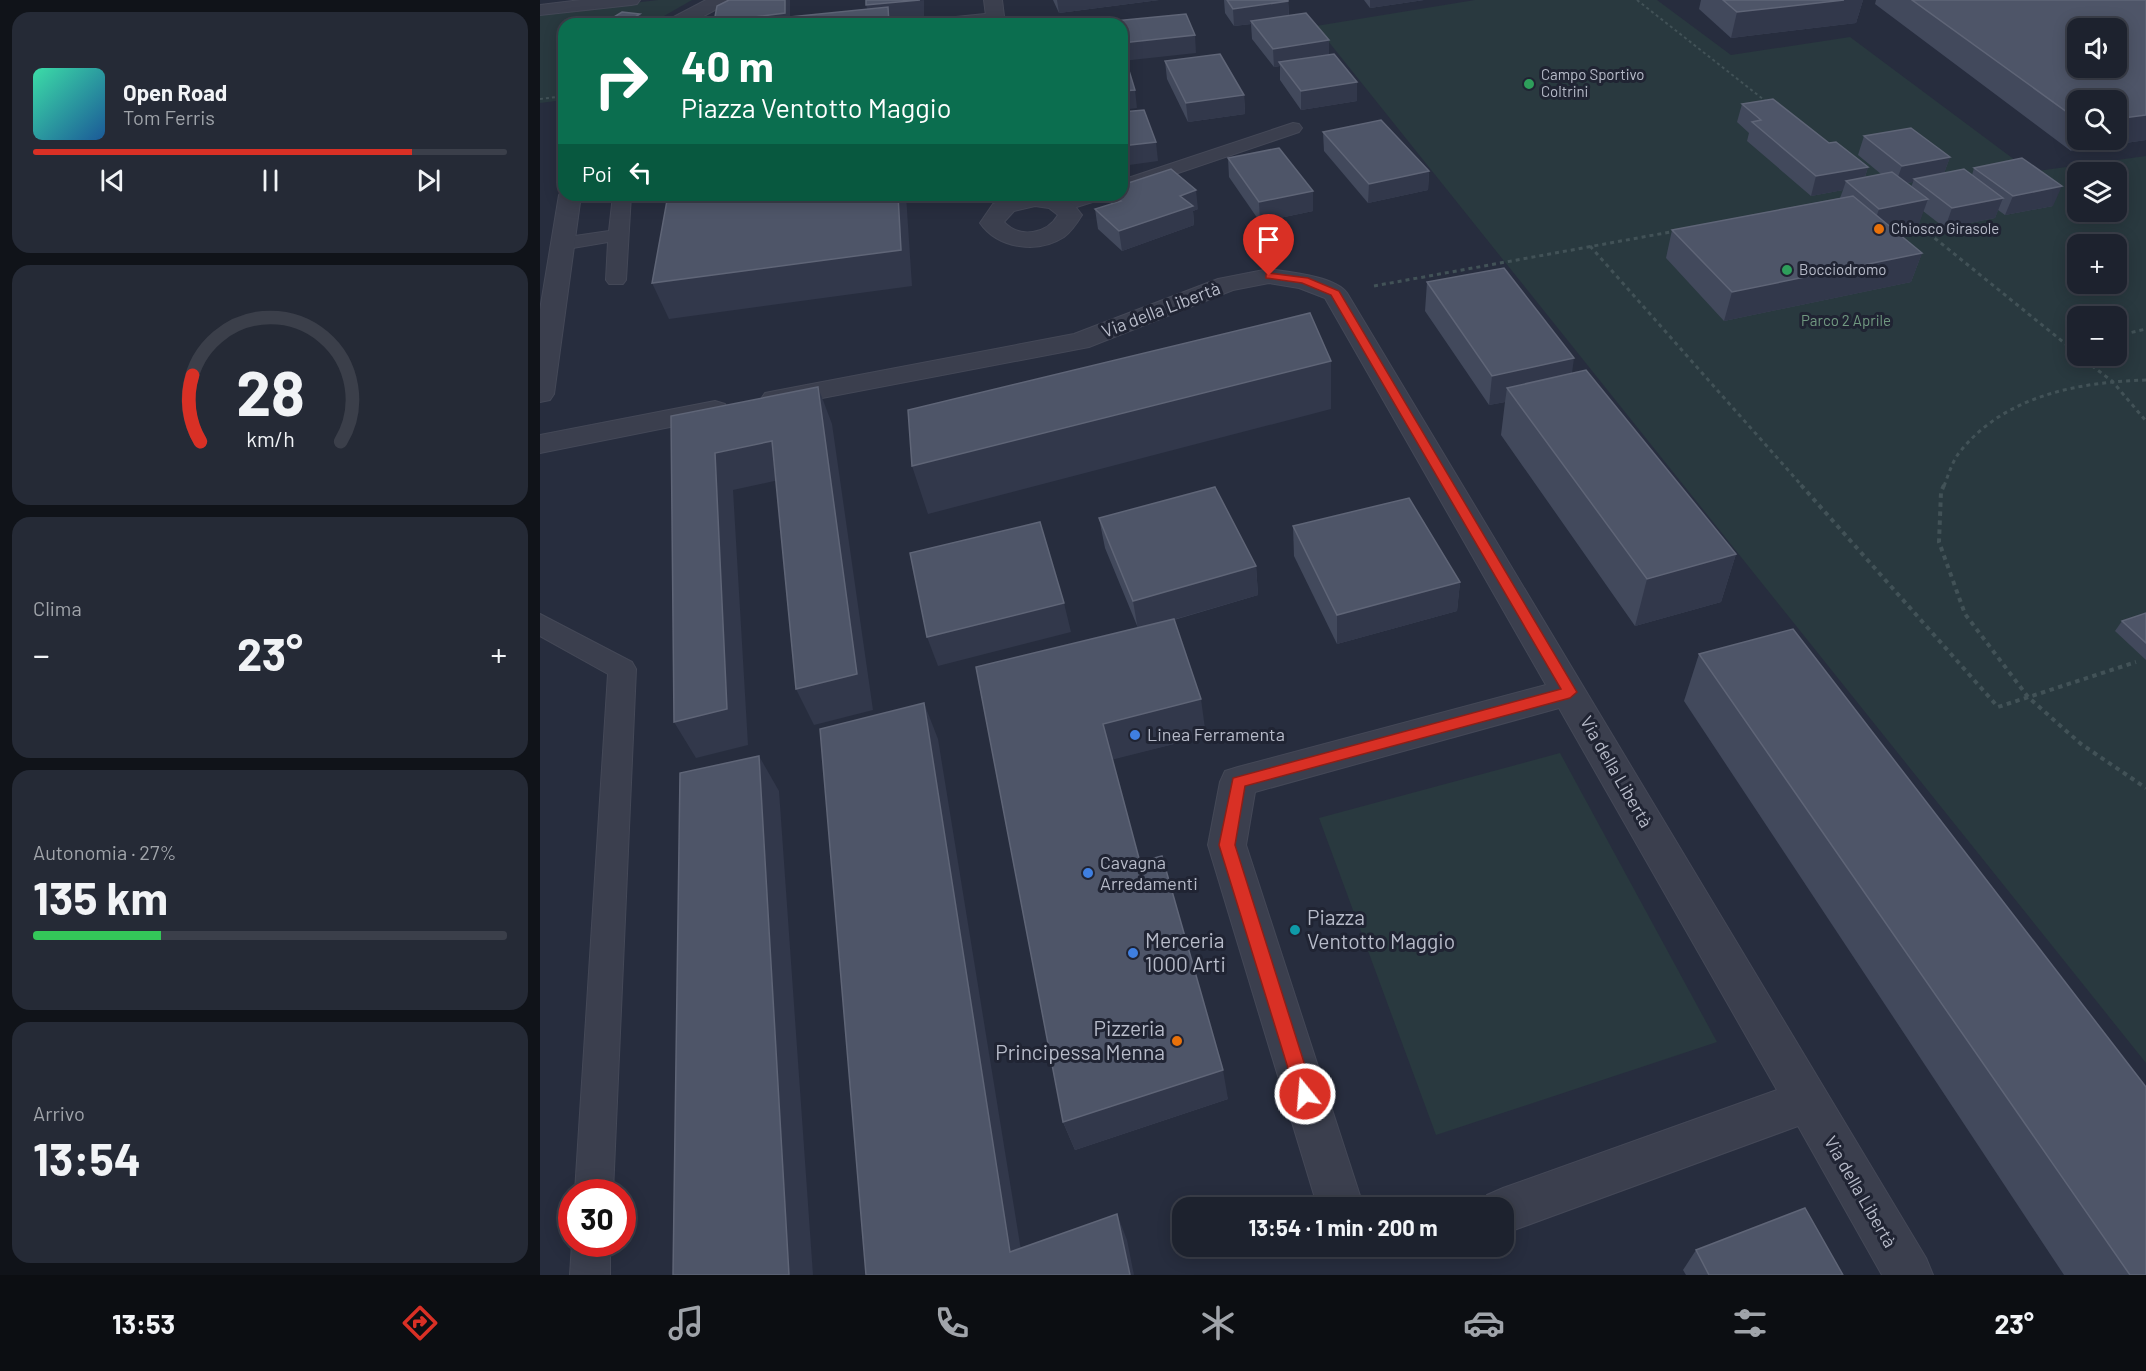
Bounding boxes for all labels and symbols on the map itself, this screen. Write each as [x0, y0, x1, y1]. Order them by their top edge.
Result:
place label: Campo Sportivo Coltrini [1541, 65, 1645, 100]
marker: Campo Sportivo Coltrini [1522, 77, 1536, 91]
pin [1243, 214, 1294, 276]
place label: Chiosco Girasole [1891, 219, 1999, 237]
marker: Chiosco Girasole [1872, 222, 1886, 236]
place label: Bocciodromo [1799, 260, 1886, 278]
marker: Bocciodromo [1780, 263, 1794, 277]
street label: Via della Libertà [1098, 276, 1223, 342]
park label: Parco 2 Aprile [1801, 311, 1891, 329]
street label: Via della Libertà [1576, 712, 1658, 831]
place label: Linea Ferramenta [1147, 723, 1285, 745]
marker: Linea Ferramenta [1128, 728, 1142, 742]
place label: Cavagna Arredamenti [1100, 851, 1198, 894]
marker: Cavagna Arredamenti [1081, 866, 1095, 880]
place label: Piazza Ventotto Maggio [1307, 904, 1455, 953]
marker: Piazza Ventotto Maggio [1288, 923, 1302, 937]
place label: Merceria 1000 Arti [1145, 927, 1226, 976]
marker: Merceria 1000 Arti [1126, 946, 1140, 960]
place label: Pizzeria Principessa Menna [995, 1015, 1165, 1064]
marker: Pizzeria Principessa Menna [1170, 1034, 1184, 1048]
position arrow [1273, 1062, 1337, 1126]
street label: Via della Libertà [1820, 1132, 1902, 1251]
speed limit sign: 30 [558, 1179, 636, 1257]

